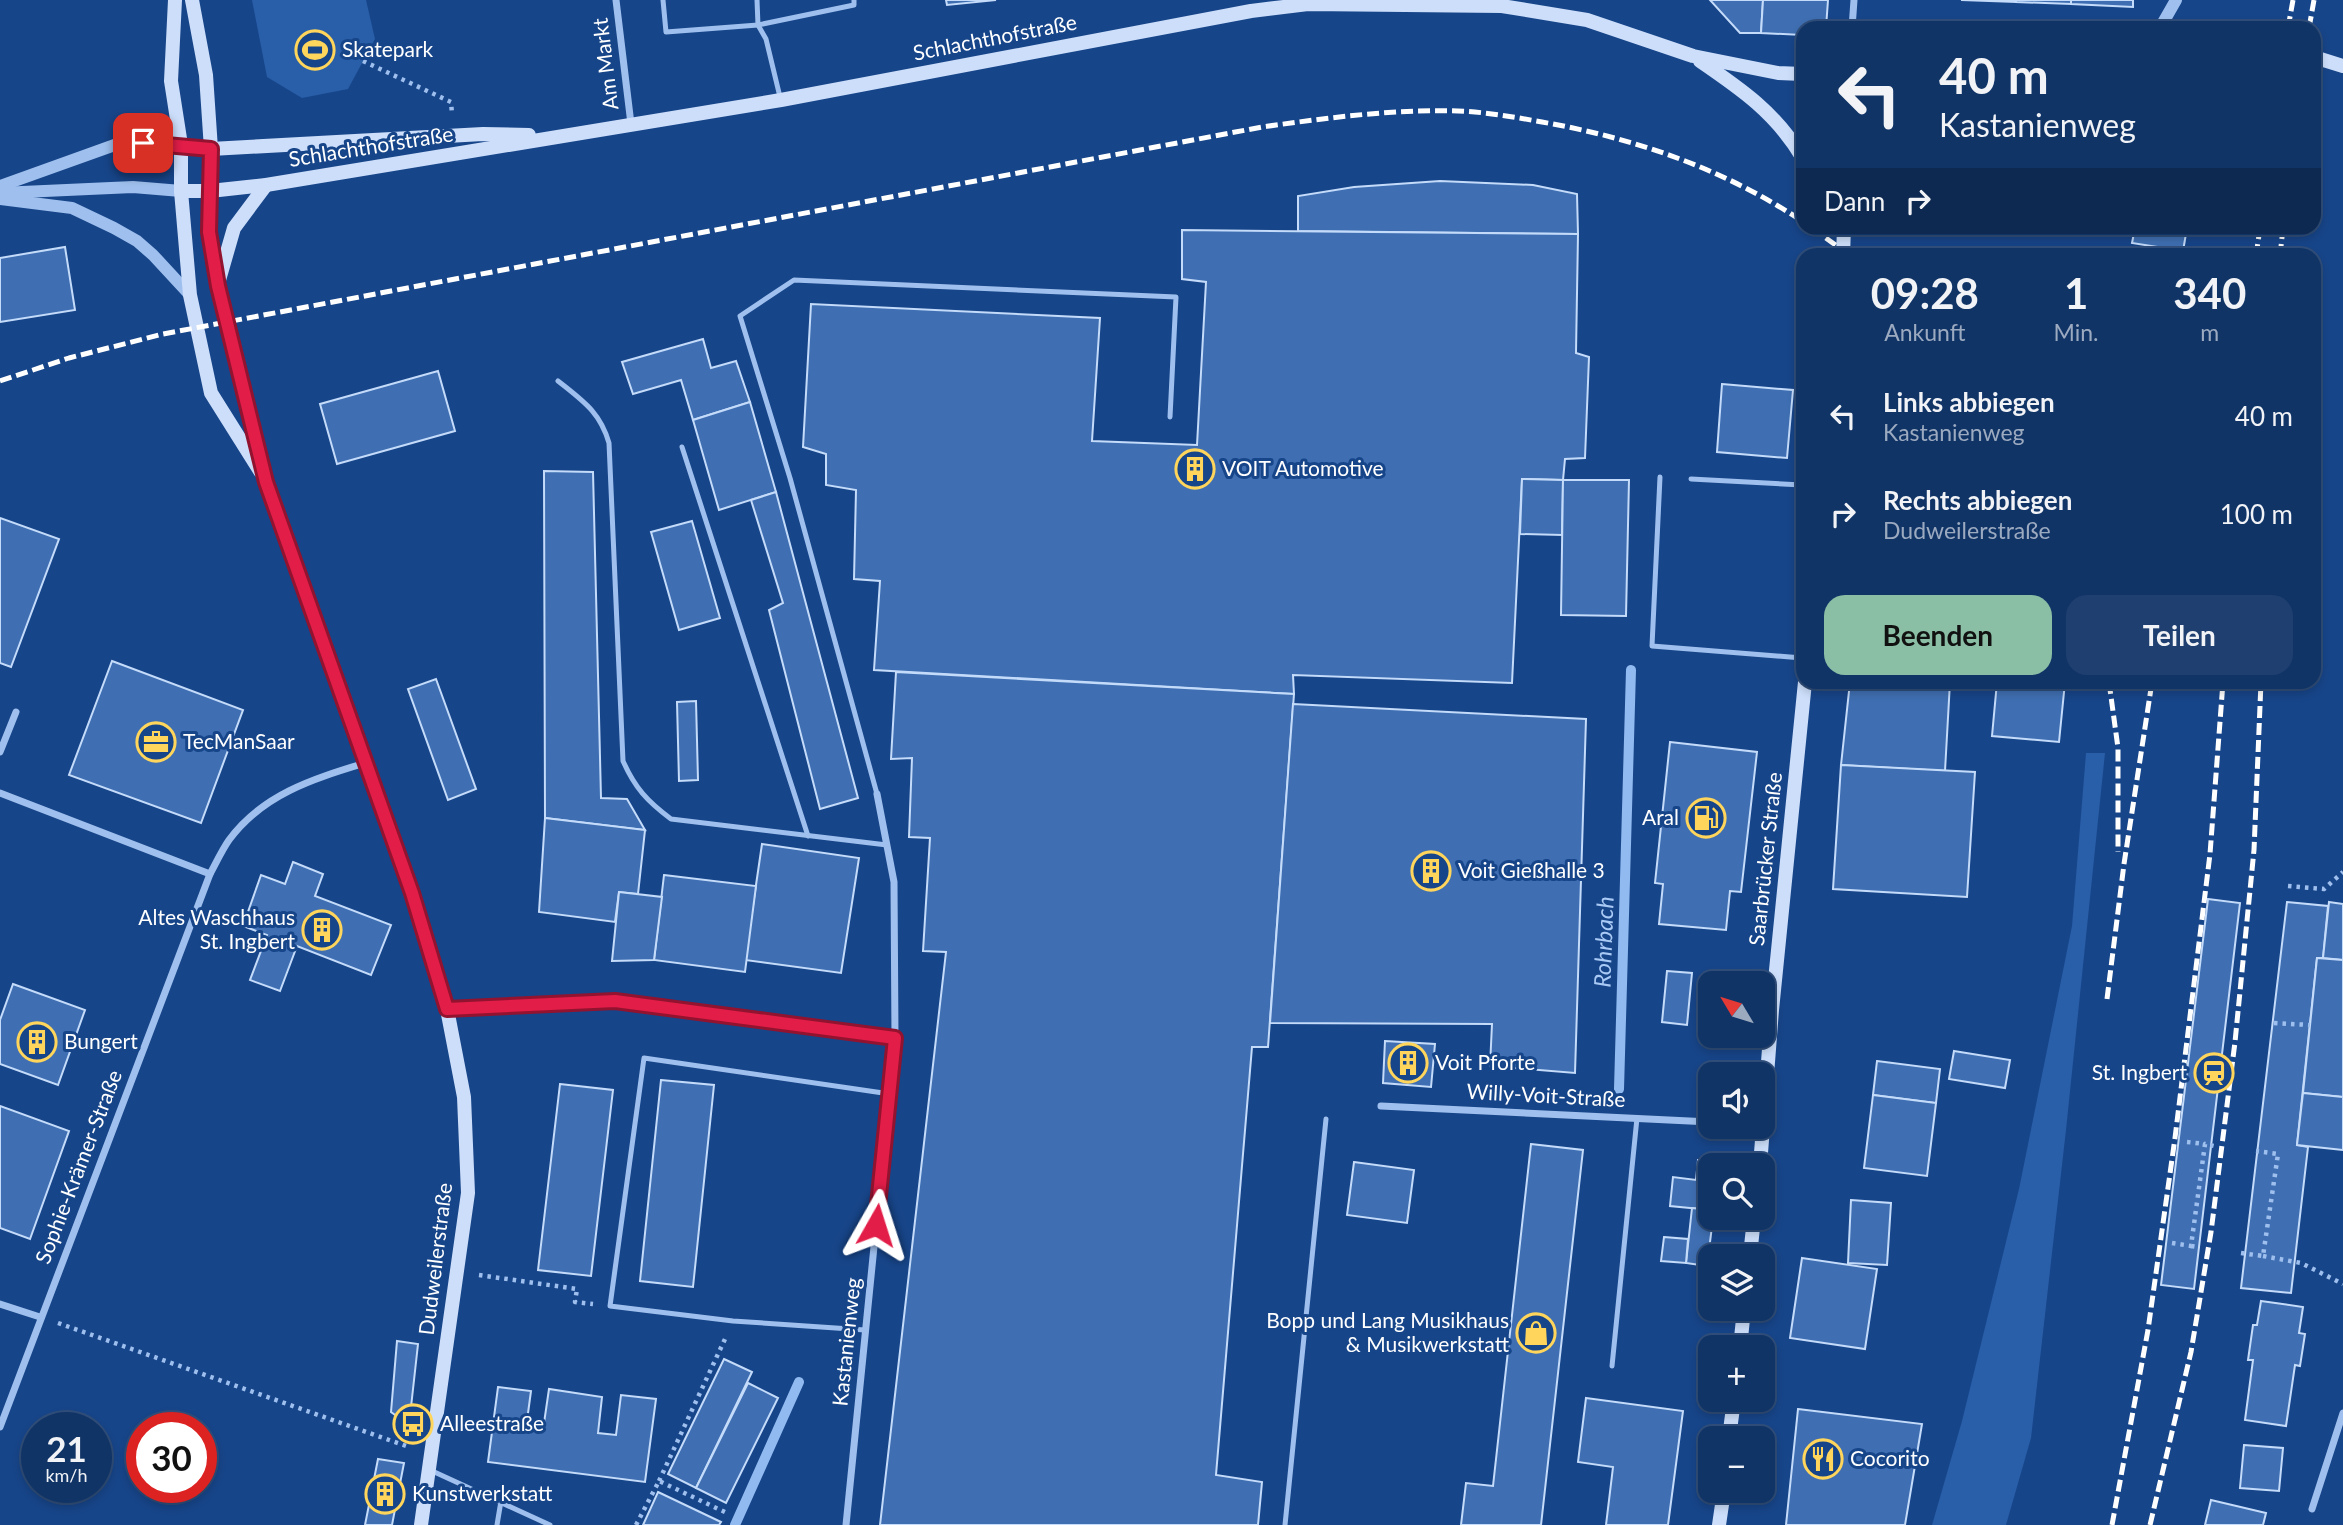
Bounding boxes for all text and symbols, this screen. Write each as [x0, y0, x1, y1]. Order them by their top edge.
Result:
street label: Schlachthofstraße [911, 8, 1079, 65]
street label: Am Markt [586, 16, 623, 112]
sports icon: Skatepark [294, 29, 336, 71]
place label: Skatepark [342, 36, 434, 61]
text: 40 m [1939, 46, 2049, 104]
icon: left [1824, 49, 1915, 140]
text: Kastanienweg [1939, 105, 2136, 144]
pin [113, 113, 173, 173]
street label: Schlachthofstraße [287, 120, 455, 171]
icon: arrive [124, 124, 162, 162]
icon: right [1899, 182, 1937, 220]
text: Dann [1824, 185, 1885, 217]
text: 09:28 [1871, 268, 1979, 318]
text: 1 [2064, 268, 2088, 318]
text: 340 [2173, 268, 2246, 318]
text: Ankunft [1884, 318, 1965, 346]
text: Min. [2054, 318, 2099, 346]
text: m [2200, 318, 2219, 346]
text: Links abbiegen [1883, 386, 2055, 418]
icon: left [1824, 397, 1862, 435]
text: 40 m [2235, 400, 2293, 432]
text: Kastanienweg [1883, 418, 2025, 446]
building icon: VOIT Automotive [1174, 448, 1216, 490]
place label: VOIT Automotive [1222, 455, 1384, 480]
text: Rechts abbiegen [1883, 484, 2072, 516]
icon: right [1824, 495, 1862, 533]
text: 100 m [2220, 498, 2293, 530]
text: Dudweilerstraße [1883, 516, 2051, 544]
button: Beenden [1824, 595, 2052, 675]
button: Teilen [2066, 595, 2293, 675]
office icon: TecManSaar [135, 721, 177, 763]
place label: TecManSaar [183, 728, 295, 753]
street label: Saarbrücker Straße [1743, 771, 1786, 947]
fuel station icon: Aral [1685, 797, 1727, 839]
place label: Aral [1642, 804, 1679, 829]
building icon: Voit Gießhalle 3 [1410, 850, 1452, 892]
place label: Voit Gießhalle 3 [1458, 857, 1605, 882]
water label: Rohrbach [1587, 896, 1619, 988]
place label: Altes Waschhaus St. Ingbert [138, 904, 295, 953]
building icon: Altes Waschhaus St. Ingbert [301, 909, 343, 951]
north arrow [1698, 971, 1774, 1048]
map controls [1698, 971, 1775, 1503]
building icon: Bungert [16, 1021, 58, 1063]
place label: Bungert [64, 1028, 138, 1053]
building icon: Voit Pforte [1387, 1042, 1429, 1084]
place label: Voit Pforte [1435, 1049, 1535, 1074]
station icon: St. Ingbert [2193, 1052, 2235, 1094]
place label: St. Ingbert [2092, 1059, 2187, 1084]
button: sound [1698, 1062, 1775, 1139]
street label: Sophie-Krämer-Straße [29, 1066, 126, 1267]
street label: Willy-Voit-Straße [1466, 1078, 1626, 1111]
button: search [1698, 1153, 1775, 1230]
street label: Dudweilerstraße [413, 1181, 456, 1336]
position arrow [839, 1188, 913, 1262]
button: layers [1698, 1244, 1775, 1321]
street label: Kastanienweg [826, 1276, 865, 1407]
place label: Bopp und Lang Musikhaus & Musikwerkstatt [1266, 1307, 1510, 1356]
shop icon: Bopp und Lang Musikhaus & Musikwerkstatt [1515, 1312, 1557, 1354]
button: + [1698, 1335, 1775, 1412]
bus stop icon: Alleestraße [392, 1403, 434, 1445]
place label: Alleestraße [440, 1410, 544, 1435]
speed limit sign: 30 [126, 1412, 217, 1503]
button: − [1698, 1426, 1775, 1503]
text: 21 [46, 1427, 87, 1469]
restaurant icon: Cocorito [1802, 1438, 1844, 1480]
place label: Cocorito [1850, 1445, 1930, 1470]
text: km/h [45, 1464, 88, 1486]
building icon: Kunstwerkstatt [364, 1473, 406, 1515]
place label: Kunstwerkstatt [412, 1480, 553, 1505]

